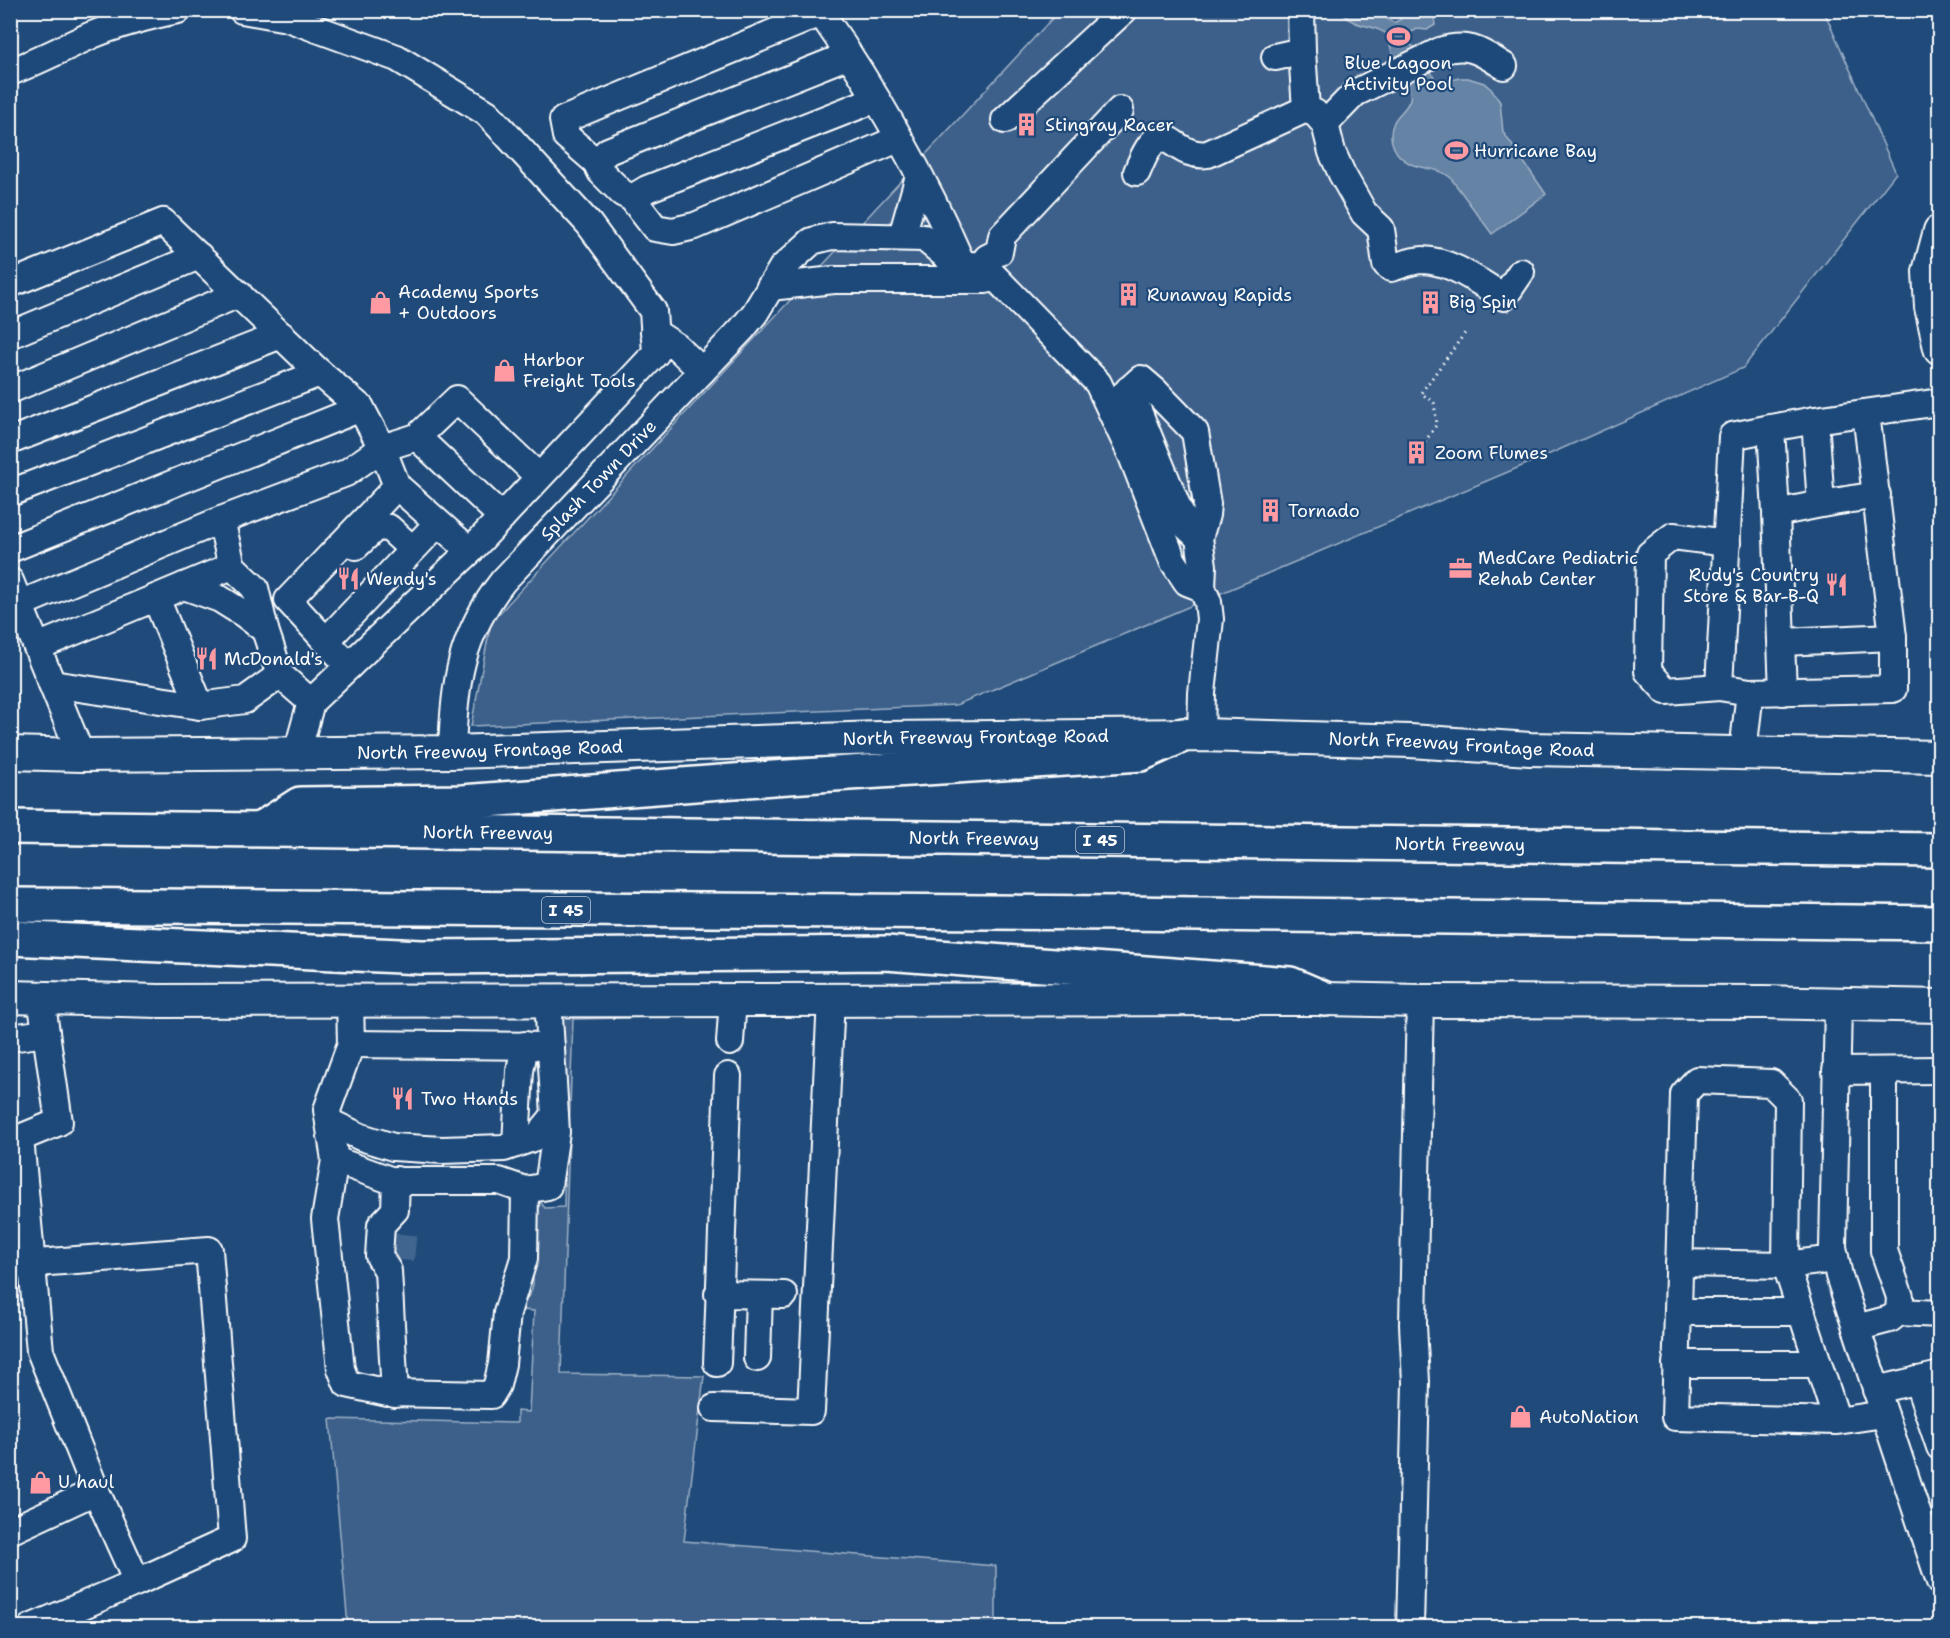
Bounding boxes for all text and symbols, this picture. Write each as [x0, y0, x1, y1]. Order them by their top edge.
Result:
sports icon: Blue Lagoon Activity Pool [1385, 24, 1411, 50]
place label: Blue Lagoon Activity Pool [1343, 51, 1453, 96]
building icon: Stingray Racer [1014, 112, 1040, 138]
place label: Stingray Racer [1045, 113, 1174, 137]
sports icon: Hurricane Bay [1443, 138, 1469, 164]
place label: Hurricane Bay [1474, 139, 1597, 163]
place label: Academy Sports + Outdoors [398, 280, 539, 325]
building icon: Runaway Rapids [1116, 282, 1142, 308]
place label: Runaway Rapids [1147, 283, 1292, 307]
shop icon: Academy Sports + Outdoors [367, 289, 393, 315]
building icon: Big Spin [1418, 289, 1444, 315]
place label: Big Spin [1449, 290, 1517, 314]
place label: Harbor Freight Tools [523, 348, 636, 393]
shop icon: Harbor Freight Tools [492, 357, 518, 383]
street label: Splash Town Drive [535, 414, 662, 546]
building icon: Zoom Flumes [1404, 440, 1430, 466]
place label: Zoom Flumes [1435, 441, 1548, 465]
building icon: Tornado [1257, 498, 1283, 524]
place label: Tornado [1288, 499, 1360, 523]
place label: MedCare Pediatric Rehab Center [1478, 546, 1638, 591]
office icon: MedCare Pediatric Rehab Center [1447, 555, 1473, 581]
place label: Rudy's Country Store & Bar-B-Q [1683, 563, 1819, 608]
restaurant icon: Wendy's [335, 566, 361, 592]
place label: Wendy's [366, 567, 437, 591]
restaurant icon: Rudy's Country Store & Bar-B-Q [1824, 572, 1850, 598]
restaurant icon: McDonald's [193, 646, 219, 672]
place label: McDonald's [224, 647, 323, 671]
street label: North Freeway Frontage Road [842, 724, 1109, 751]
street label: North Freeway Frontage Road [1328, 727, 1595, 762]
street label: North Freeway Frontage Road [357, 734, 623, 765]
street label: North Freeway [423, 820, 553, 845]
street label: North Freeway [909, 826, 1039, 851]
road number: I 45 [1076, 827, 1124, 853]
street label: North Freeway [1394, 832, 1525, 857]
road number: I 45 [542, 897, 590, 923]
restaurant icon: Two Hands [390, 1086, 416, 1112]
place label: Two Hands [421, 1087, 518, 1111]
shop icon: AutoNation [1508, 1404, 1534, 1430]
place label: AutoNation [1539, 1405, 1639, 1429]
shop icon: U haul [27, 1469, 53, 1495]
place label: U haul [58, 1470, 115, 1494]

